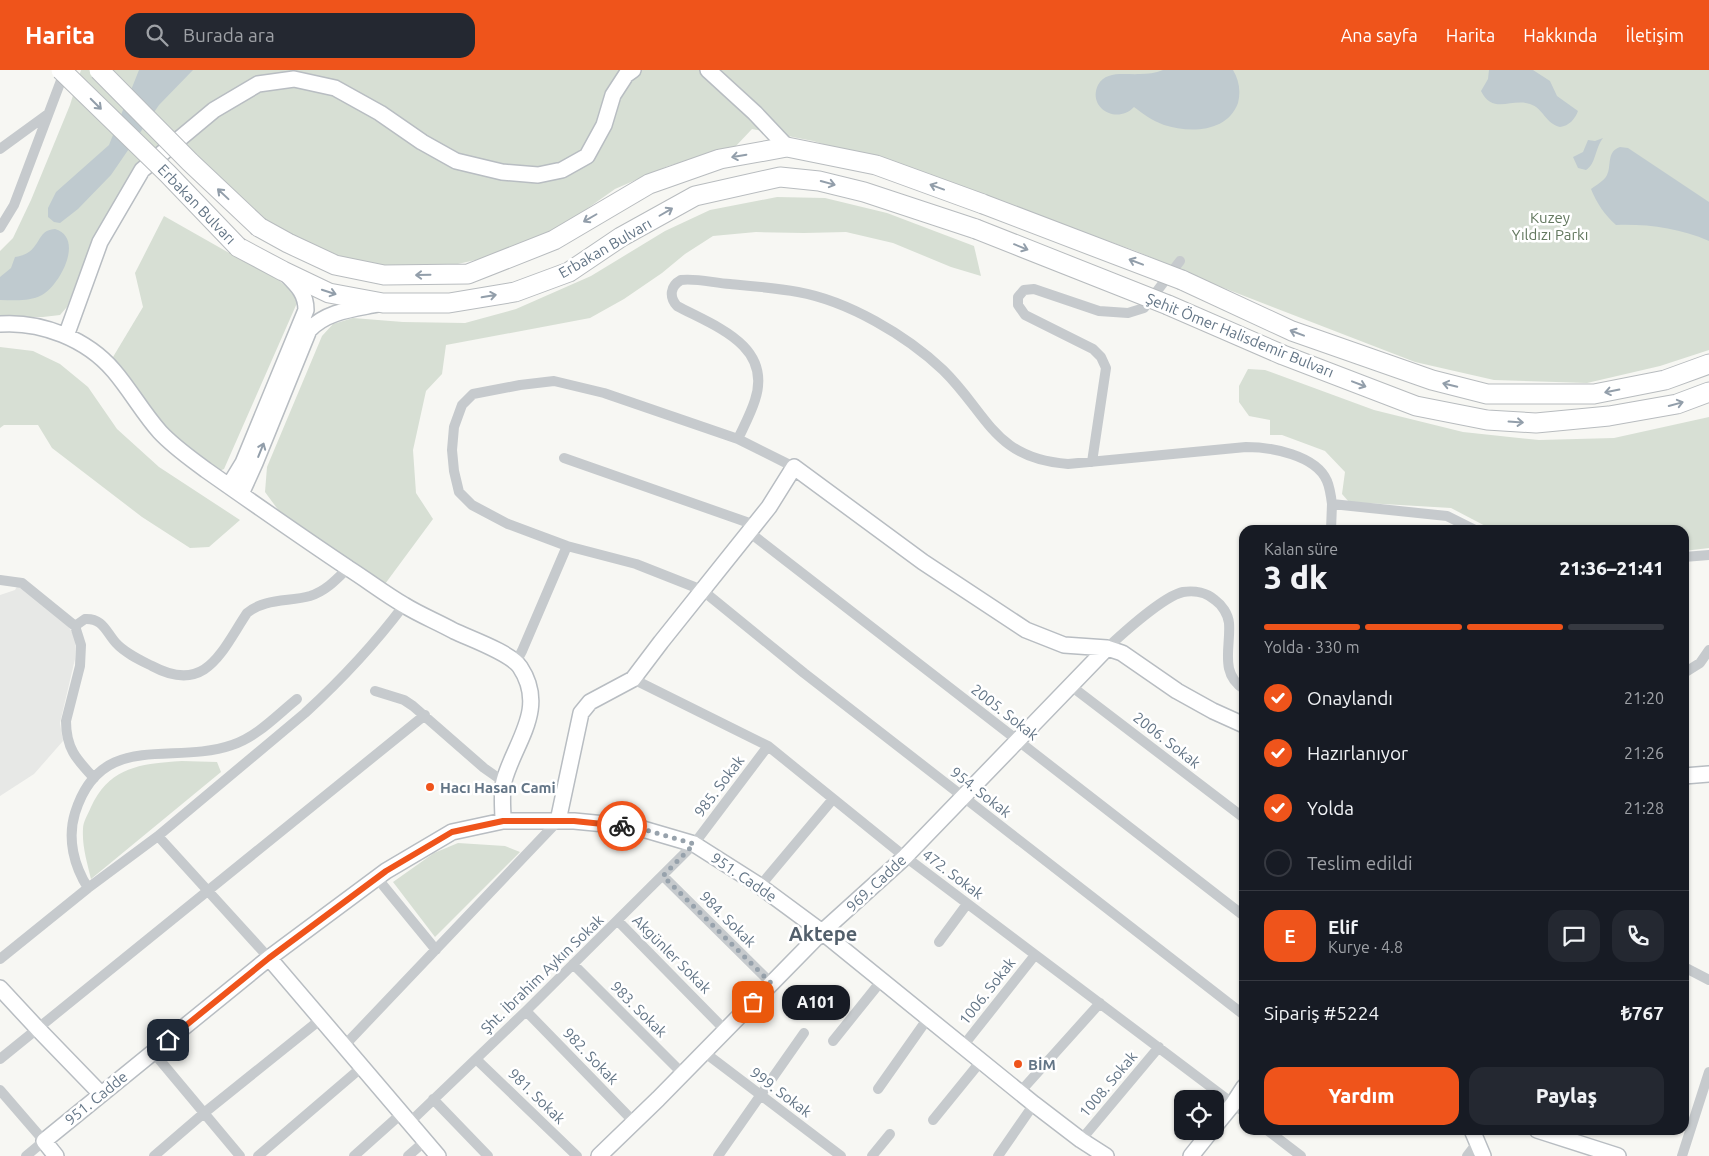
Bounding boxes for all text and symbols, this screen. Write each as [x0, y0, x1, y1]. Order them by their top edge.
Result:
search box [125, 13, 475, 58]
icon: search [143, 21, 171, 49]
text: Harita [25, 22, 95, 49]
text: Burada ara [183, 24, 275, 46]
text: Ana sayfa [1341, 25, 1418, 45]
text: Harita [1446, 25, 1495, 45]
text: Hakkında [1523, 25, 1598, 45]
text: İletişim [1626, 25, 1684, 45]
one-way arrow [90, 97, 102, 110]
one-way arrow [731, 151, 747, 161]
street label: Erbakan Bulvarı [155, 161, 239, 247]
one-way arrow [820, 179, 836, 188]
one-way arrow [930, 182, 945, 191]
one-way arrow [217, 188, 230, 200]
one-way arrow [658, 207, 673, 217]
park label: Kuzey Yıldızı Parkı [1512, 209, 1588, 243]
one-way arrow [584, 214, 598, 224]
street label: Erbakan Bulvarı [556, 215, 654, 281]
one-way arrow [1013, 243, 1029, 252]
one-way arrow [1129, 257, 1144, 266]
one-way arrow [415, 270, 432, 280]
one-way arrow [321, 287, 337, 297]
street label: Şehit Ömer Halisdemir Bulvarı [1144, 289, 1336, 381]
one-way arrow [481, 291, 497, 301]
one-way arrow [1290, 327, 1305, 337]
one-way arrow [1350, 380, 1366, 389]
one-way arrow [1443, 380, 1459, 389]
one-way arrow [1604, 387, 1620, 396]
one-way arrow [1668, 398, 1684, 408]
one-way arrow [1507, 417, 1523, 426]
one-way arrow [257, 443, 266, 458]
text: Kalan süre [1264, 540, 1338, 558]
text: 21:36–21:41 [1559, 557, 1664, 579]
text: 3 dk [1264, 559, 1328, 595]
text: Yolda · 330 m [1264, 638, 1360, 656]
street label: 2005. Sokak [968, 681, 1042, 744]
icon: check [1264, 684, 1292, 712]
text: Onaylandı [1307, 687, 1393, 709]
text: 21:20 [1624, 689, 1664, 707]
street label: 2006. Sokak [1130, 709, 1204, 772]
icon: check [1264, 739, 1292, 767]
text: Hazırlanıyor [1307, 742, 1408, 764]
text: 21:26 [1624, 744, 1664, 762]
street label: 985. Sokak [691, 752, 748, 820]
street label: 954. Sokak [947, 763, 1015, 821]
place label: Hacı Hasan Cami [440, 779, 556, 796]
marker: Hacı Hasan Cami [424, 781, 436, 793]
icon: check [1264, 794, 1292, 822]
text: Yolda [1307, 797, 1354, 819]
text: 21:28 [1624, 799, 1664, 817]
courier [597, 801, 647, 851]
icon: bike [608, 812, 636, 840]
street label: 472. Sokak [919, 846, 987, 903]
street label: 951. Cadde [708, 849, 780, 905]
street label: 969. Cadde [843, 851, 909, 915]
text: Teslim edildi [1307, 852, 1413, 874]
street label: 984. Sokak [697, 888, 760, 951]
button: chat [1548, 910, 1600, 962]
button: phone [1612, 910, 1664, 962]
street label: Şht. İbrahim Aykın Sokak [477, 911, 607, 1037]
street label: Akgünler Sokak [629, 911, 715, 997]
text: Elif [1328, 916, 1358, 938]
district label: Aktepe [789, 922, 857, 945]
text: E [1284, 925, 1296, 947]
text: Kurye · 4.8 [1328, 938, 1403, 956]
street label: 1006. Sokak [956, 954, 1019, 1028]
street label: 983. Sokak [608, 978, 671, 1041]
pin [732, 981, 774, 1023]
callout: A101 [783, 984, 850, 1020]
icon: bag [739, 988, 767, 1016]
text: A101 [797, 993, 835, 1011]
text: Sipariş #5224 [1264, 1002, 1379, 1024]
text: ₺767 [1621, 1002, 1664, 1024]
pin [147, 1019, 189, 1061]
street label: 982. Sokak [560, 1024, 622, 1088]
icon: home [154, 1026, 182, 1054]
street label: 1008. Sokak [1076, 1047, 1141, 1120]
place label: BİM [1028, 1056, 1056, 1073]
marker: BİM [1012, 1058, 1024, 1070]
street label: 999. Sokak [747, 1064, 815, 1121]
street label: 981. Sokak [505, 1065, 569, 1127]
button: Yardım [1264, 1067, 1459, 1125]
button: Paylaş [1469, 1067, 1664, 1125]
street label: 951. Cadde [61, 1068, 131, 1128]
map controls [1174, 1090, 1224, 1140]
button: locate [1174, 1090, 1224, 1140]

